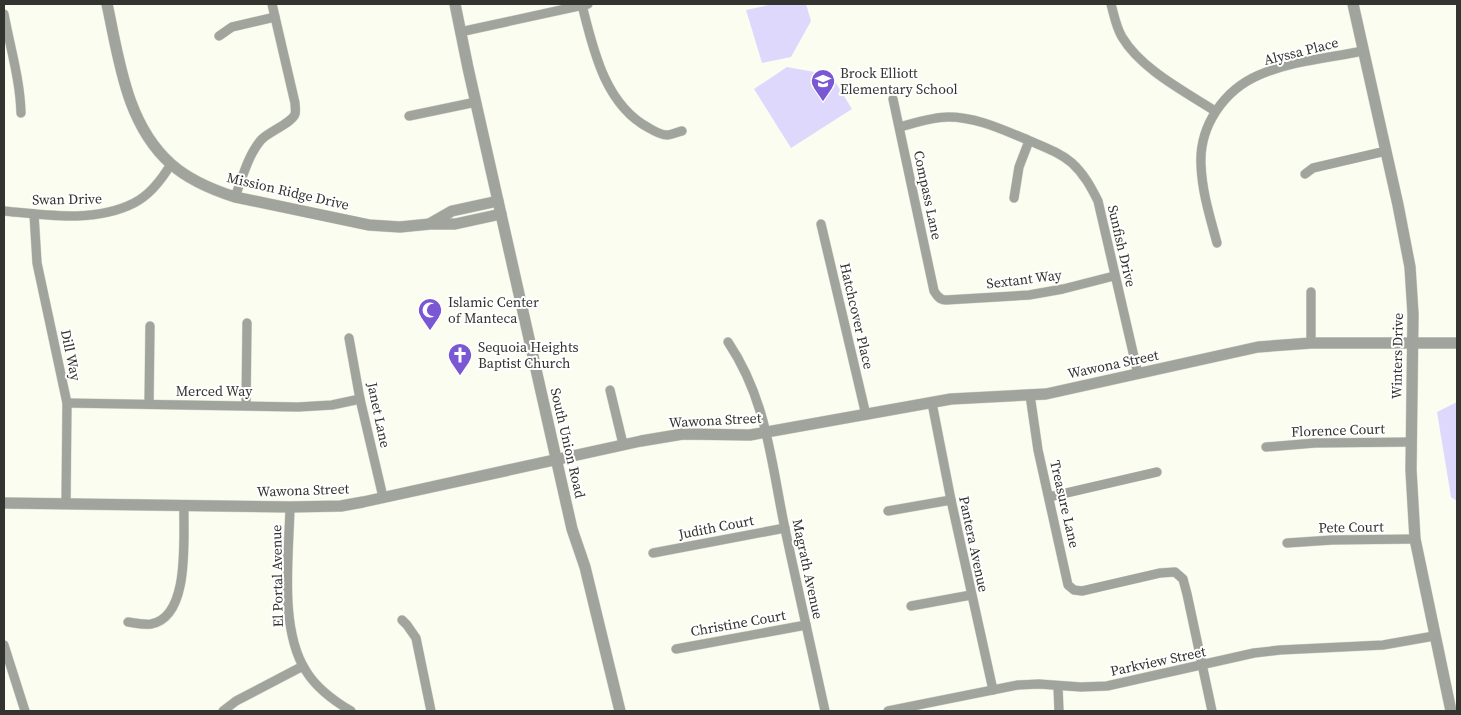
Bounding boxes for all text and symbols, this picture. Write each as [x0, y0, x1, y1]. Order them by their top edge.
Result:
street label: Alyssa Place [1262, 32, 1340, 70]
place label: Brock Elliott Elementary School [840, 63, 958, 99]
school or university icon: Brock Elliott Elementary School [810, 68, 836, 102]
street label: Compass Lane [909, 149, 947, 241]
street label: Mission Ridge Drive [225, 167, 351, 215]
street label: Swan Drive [32, 188, 102, 210]
street label: Sunfish Drive [1103, 203, 1141, 289]
street label: Hatchcover Place [835, 261, 879, 371]
street label: Sextant Way [985, 264, 1064, 294]
place label: Islamic Center of Manteca [448, 292, 539, 328]
mosque icon: Islamic Center of Manteca [417, 297, 443, 331]
street label: Winters Drive [1386, 313, 1408, 399]
street label: Dill Way [56, 328, 86, 383]
place label: Sequoia Heights Baptist Church [478, 337, 579, 373]
church icon: Sequoia Heights Baptist Church [447, 342, 473, 376]
street label: Wawona Street [1066, 345, 1161, 383]
street label: Janet Lane [362, 379, 396, 450]
street label: Merced Way [176, 381, 253, 401]
street label: South Union Road [546, 386, 590, 500]
street label: Wawona Street [668, 408, 762, 432]
street label: Florence Court [1291, 418, 1386, 442]
street label: Treasure Lane [1045, 458, 1085, 550]
street label: Wawona Street [256, 478, 350, 502]
street label: Pantera Avenue [954, 494, 994, 594]
street label: Judith Court [676, 510, 756, 544]
street label: Pete Court [1318, 516, 1384, 538]
street label: Magrath Avenue [788, 517, 828, 621]
street label: El Portal Avenue [266, 524, 288, 628]
street label: Christine Court [689, 605, 788, 641]
street label: Parkview Street [1108, 641, 1208, 681]

